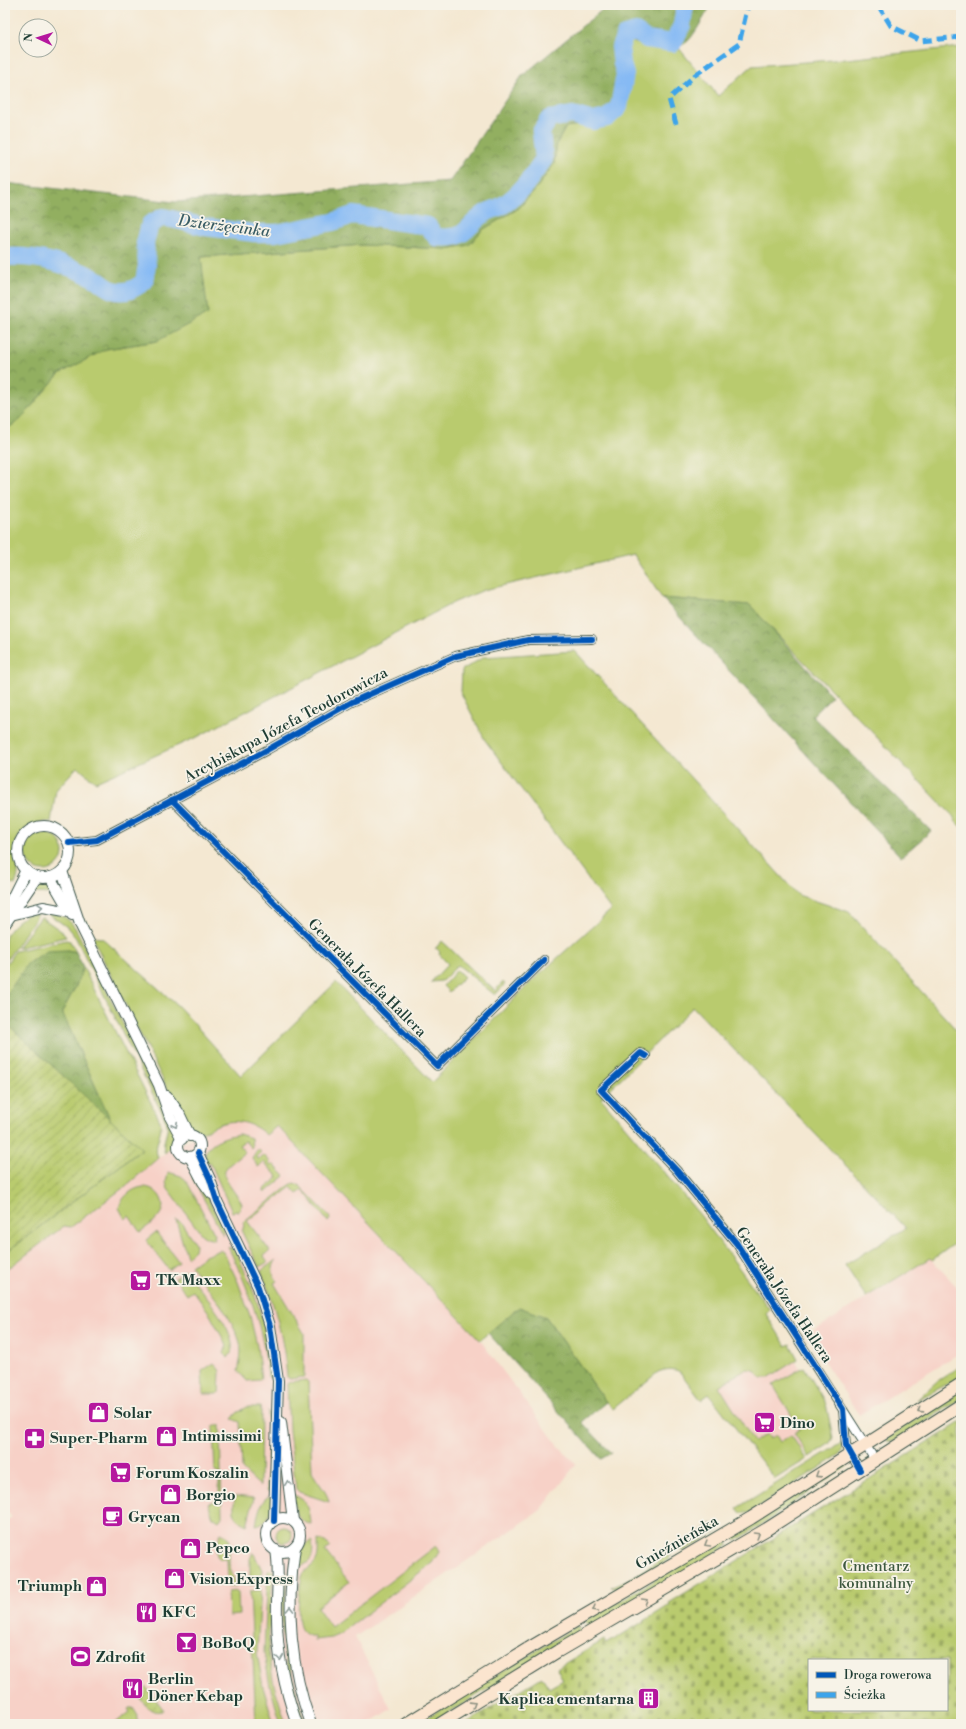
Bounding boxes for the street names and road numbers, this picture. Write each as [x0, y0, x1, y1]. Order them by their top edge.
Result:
street label: Arcybiskupa Józefa Teodorowicza [180, 663, 391, 787]
street label: Generała Józefa Hallera [304, 915, 431, 1042]
street label: Generała Józefa Hallera [731, 1223, 837, 1367]
street label: Gnieźnieńska [632, 1511, 722, 1574]

